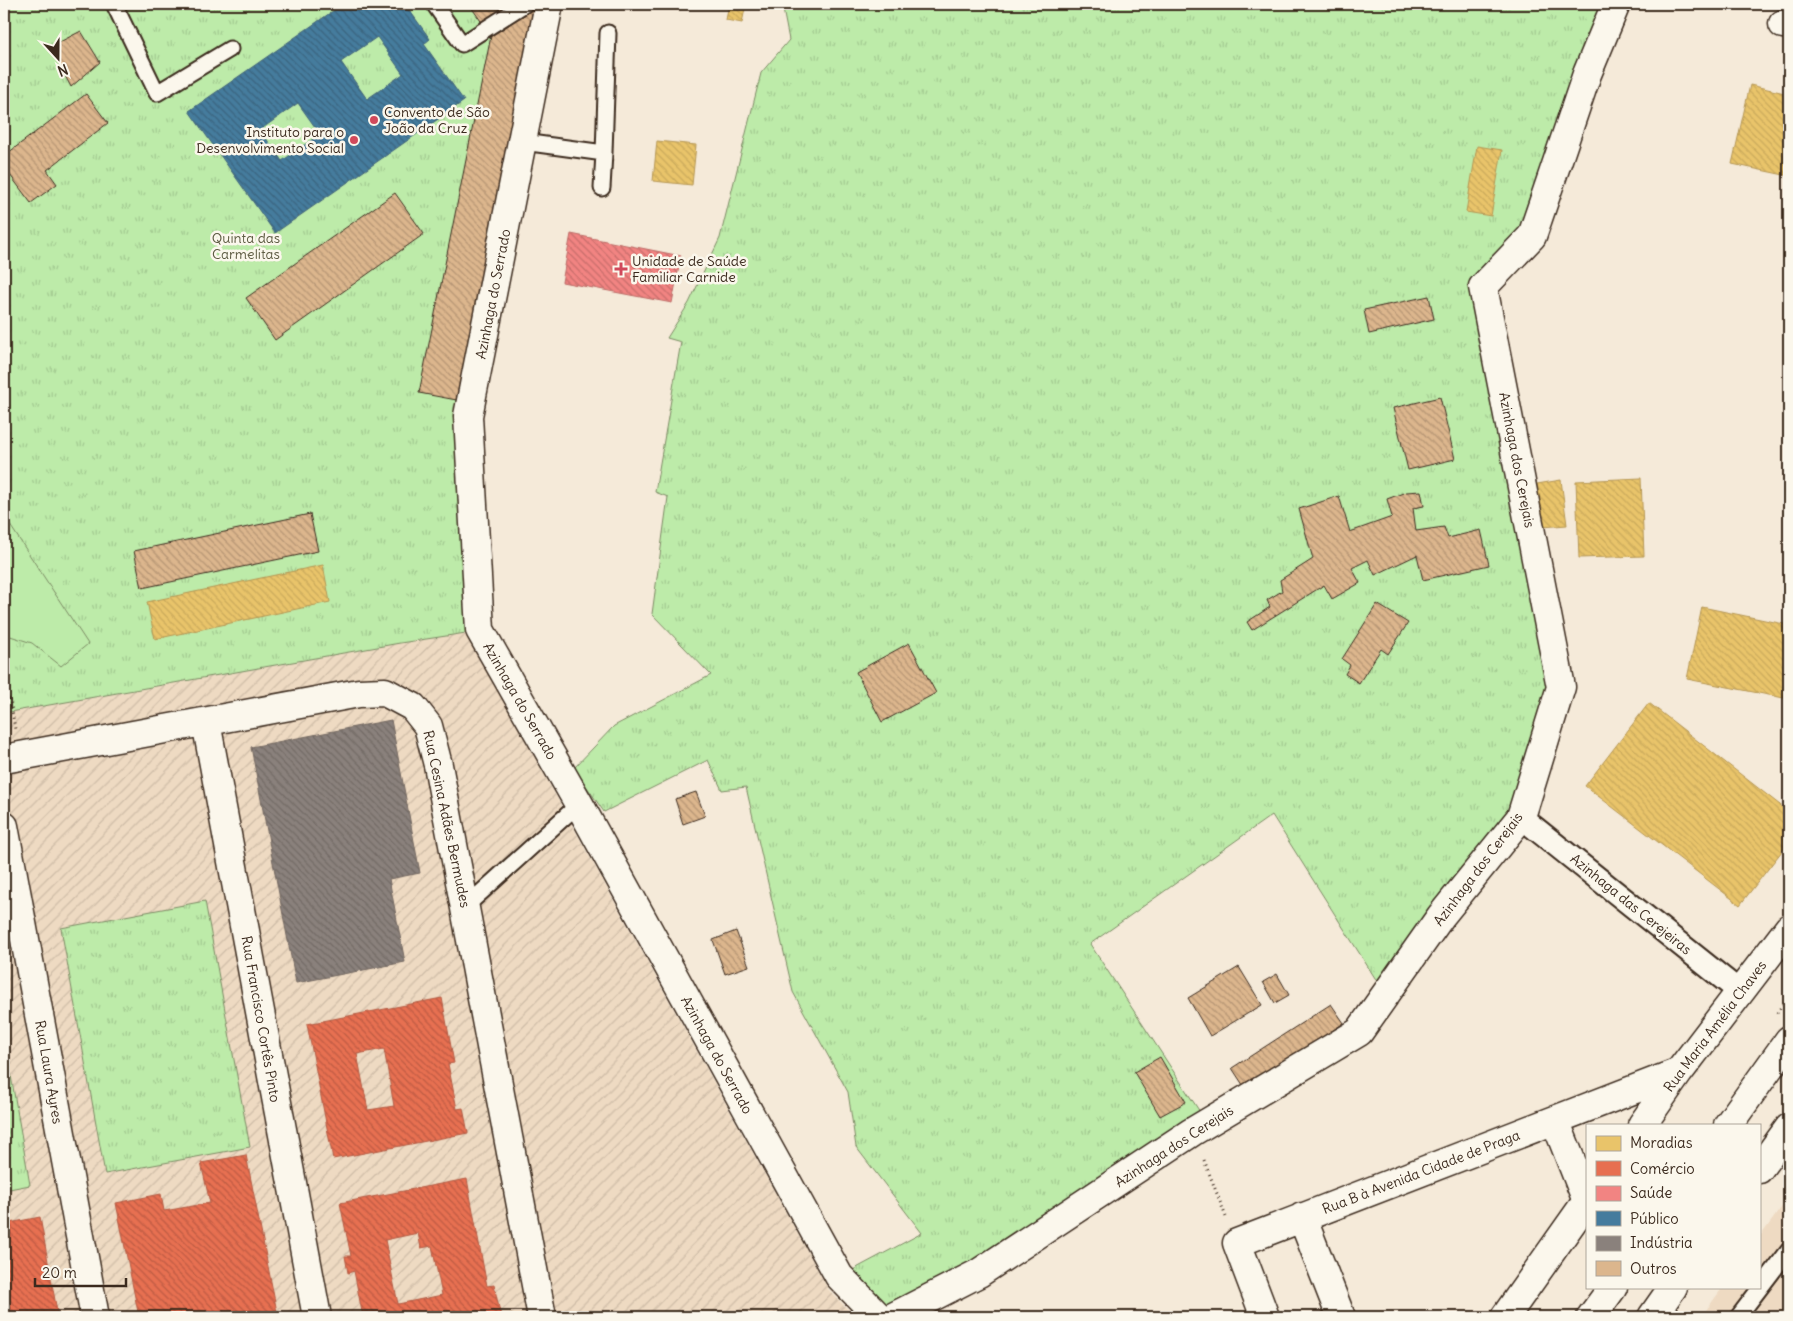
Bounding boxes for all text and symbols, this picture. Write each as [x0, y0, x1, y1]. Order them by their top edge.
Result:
north arrow [32, 32, 82, 82]
text: N [55, 60, 70, 80]
place label: Convento de São João da Cruz [384, 103, 490, 137]
marker: Convento de São João da Cruz [368, 114, 380, 126]
place label: Instituto para o Desenvolvimento Social [196, 123, 344, 157]
marker: Instituto para o Desenvolvimento Social [348, 134, 360, 146]
street label: Azinhaga do Serrado [472, 227, 514, 361]
park label: Quinta das Carmelitas [212, 229, 280, 263]
place label: Unidade de Saúde Familiar Carnide [632, 252, 746, 286]
marker: Unidade de Saúde Familiar Carnide [614, 262, 628, 276]
street label: Azinhaga dos Cerejais [1495, 391, 1539, 529]
street label: Azinhaga do Serrado [479, 639, 561, 763]
street label: Rua Cesina Adães Bermudes [419, 729, 475, 909]
street label: Azinhaga dos Cerejais [1429, 809, 1527, 929]
street label: Azinhaga das Cerejeiras [1567, 850, 1695, 958]
street label: Rua Francisco Cortês Pinto [237, 934, 285, 1104]
street label: Rua Maria Amélia Chaves [1660, 957, 1770, 1095]
street label: Azinhaga do Serrado [677, 993, 757, 1117]
street label: Rua Laura Ayres [31, 1019, 67, 1125]
street label: Azinhaga dos Cerejais [1111, 1101, 1237, 1191]
legend [1586, 1124, 1760, 1288]
street label: Rua B à Avenida Cidade de Praga [1320, 1126, 1522, 1218]
text: Moradias [1630, 1133, 1693, 1152]
text: Comércio [1630, 1159, 1695, 1178]
text: Saúde [1630, 1183, 1672, 1202]
text: Público [1630, 1209, 1679, 1228]
text: Indústria [1630, 1233, 1693, 1252]
scale bar [35, 1256, 126, 1288]
text: Outros [1630, 1259, 1677, 1278]
text: 20 m [42, 1263, 77, 1282]

